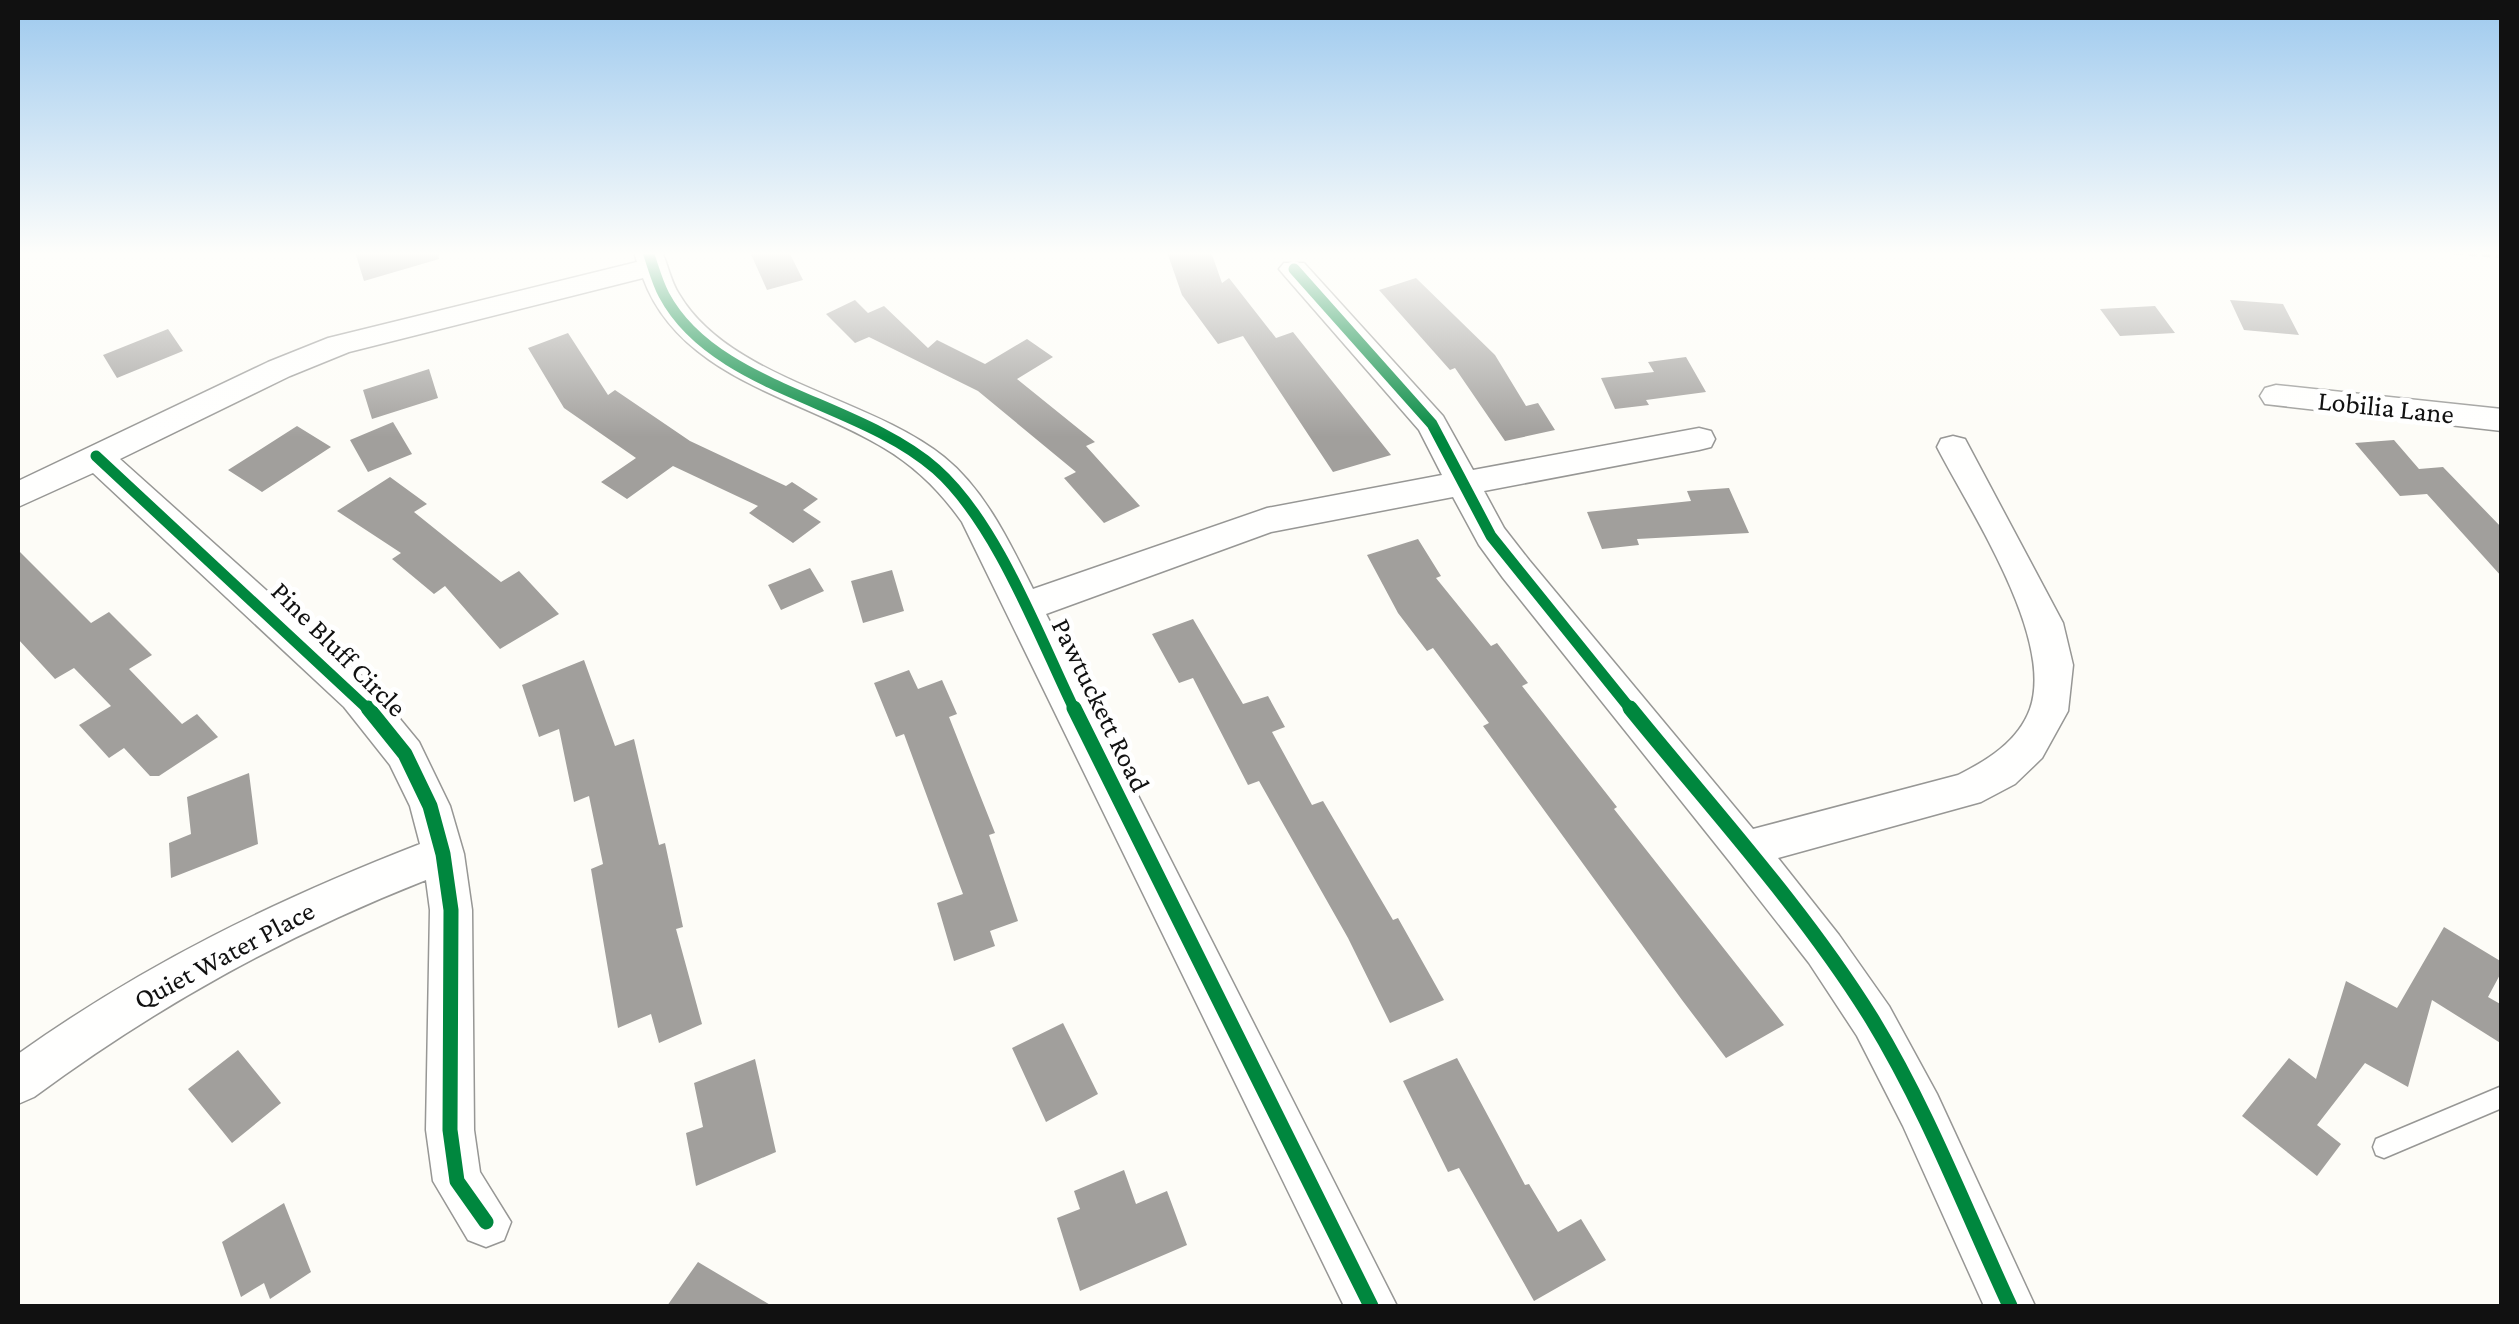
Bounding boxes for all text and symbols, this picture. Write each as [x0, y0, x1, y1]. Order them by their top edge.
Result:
street label: Lobilia Lane [2316, 384, 2456, 430]
street label: Pine Bluff Circle [265, 575, 413, 723]
street label: Pawtuckett Road [1046, 613, 1156, 797]
street label: Quiet Water Place [128, 894, 320, 1016]

